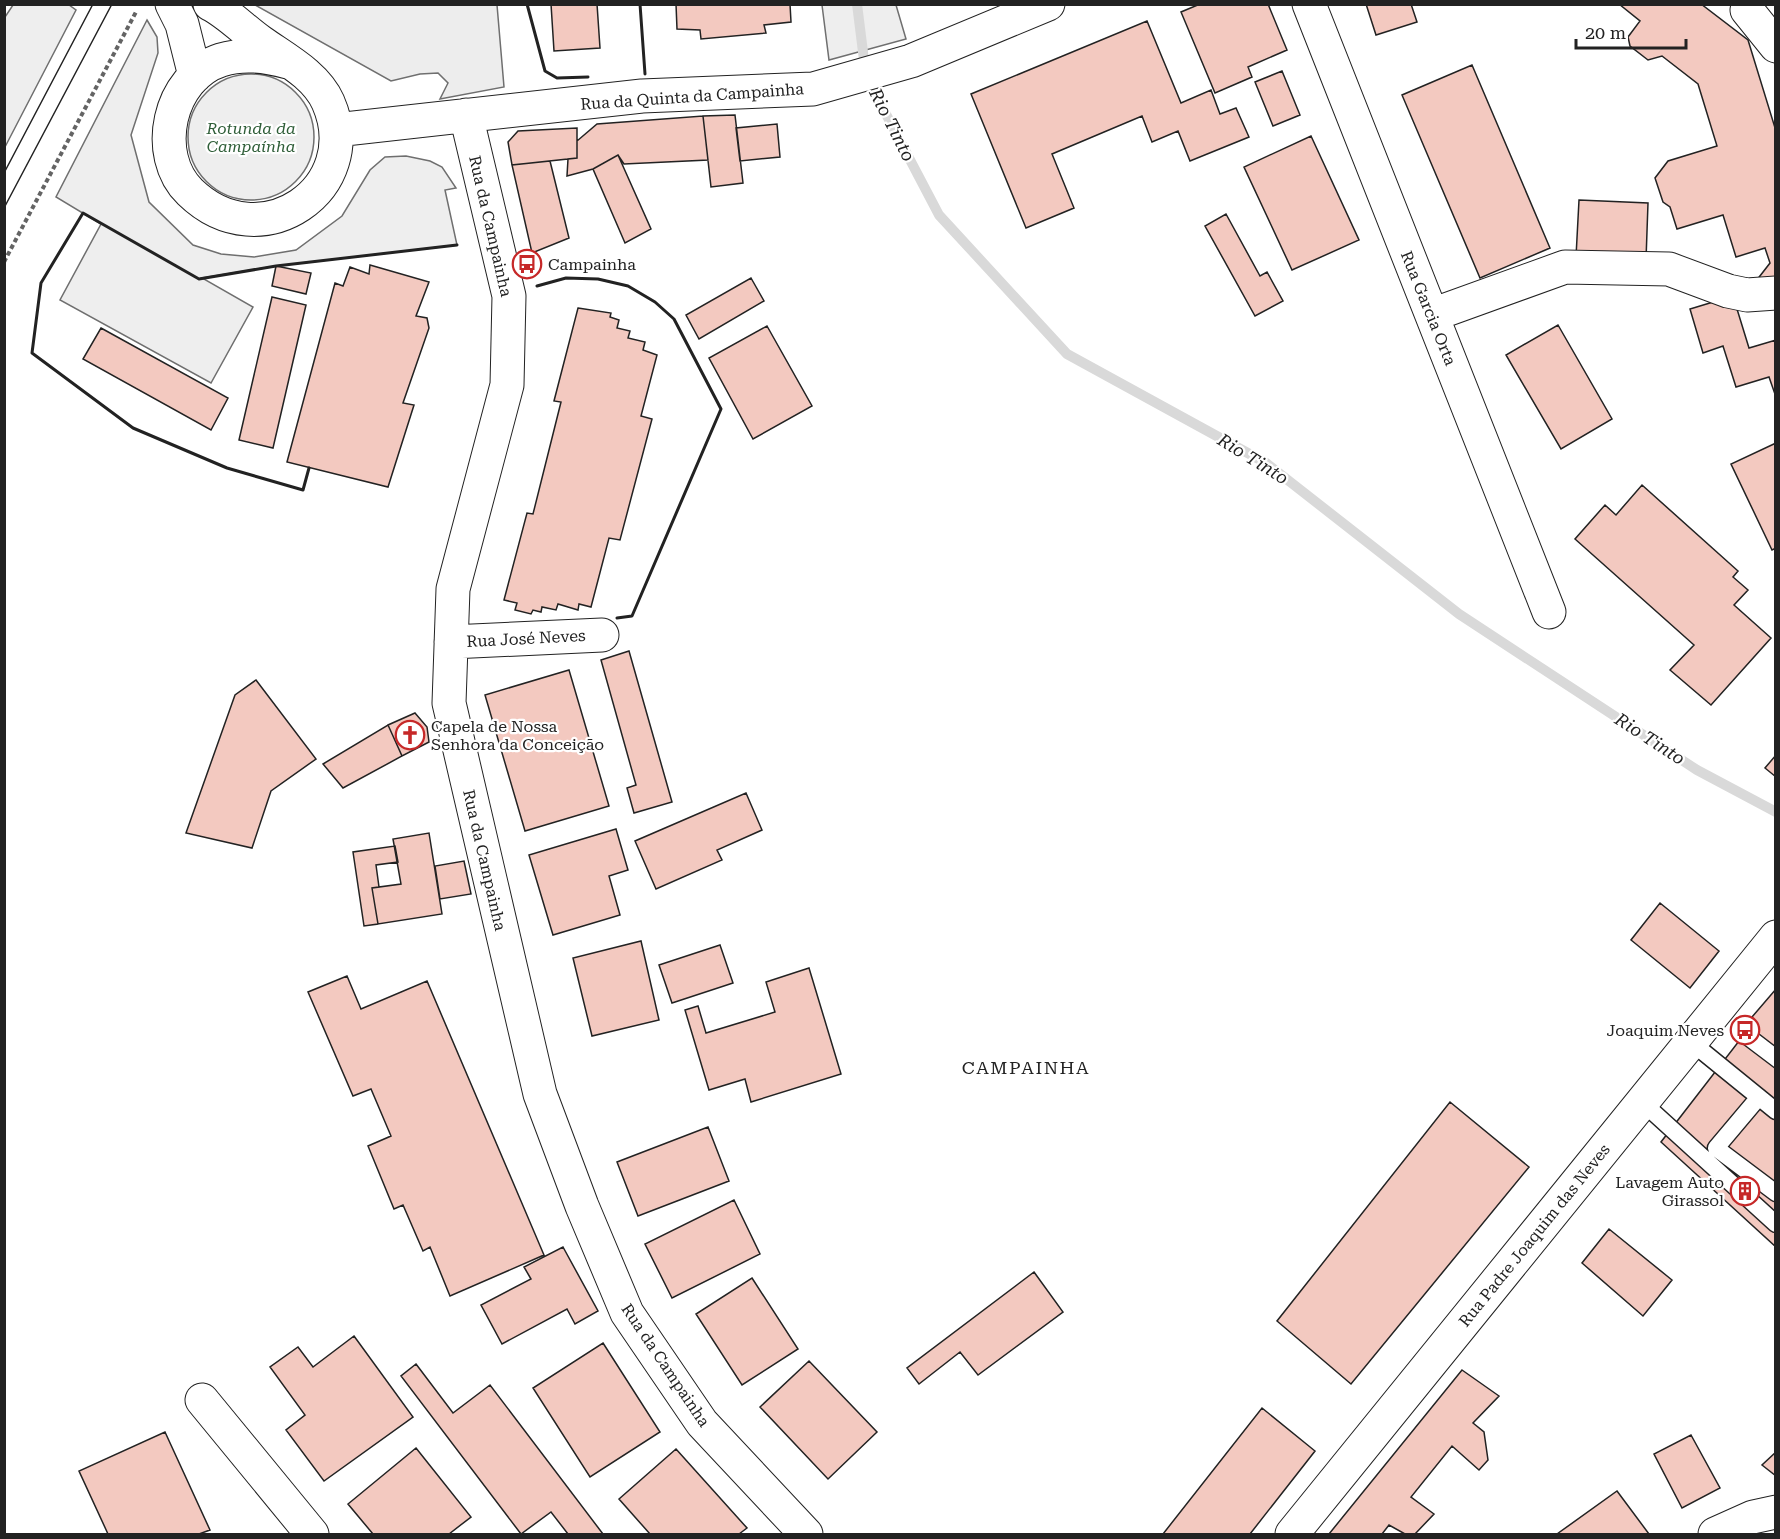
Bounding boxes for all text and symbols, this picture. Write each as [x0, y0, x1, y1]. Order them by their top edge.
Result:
scale bar [1576, 12, 1686, 50]
text: 20 m [1585, 22, 1626, 43]
street label: Rua da Quinta da Campainha [580, 79, 805, 114]
water label: Rio Tinto [865, 84, 920, 165]
park label: Rotunda da Campaínha [205, 119, 296, 156]
street label: Rua da Campainha [465, 154, 516, 299]
bus stop icon: Campainha [511, 248, 543, 280]
street label: Rua Garcia Orta [1397, 248, 1460, 369]
place label: Campainha [548, 255, 636, 274]
water label: Rio Tinto [1213, 428, 1292, 488]
street label: Rua José Neves [466, 626, 586, 651]
water label: Rio Tinto [1611, 708, 1689, 769]
place label: Capela de Nossa Senhora da Conceição [431, 717, 604, 754]
church icon: Capela de Nossa Senhora da Conceição [394, 719, 426, 751]
street label: Rua da Campainha [459, 788, 510, 933]
bus stop icon: Joaquim Neves [1729, 1014, 1761, 1046]
place label: Joaquim Neves [1607, 1021, 1724, 1040]
district label: CAMPAINHA [962, 1057, 1090, 1078]
street label: Rua Padre Joaquim das Neves [1455, 1140, 1614, 1330]
place label: Lavagem Auto Girassol [1615, 1173, 1724, 1210]
building icon: Lavagem Auto Girassol [1729, 1175, 1761, 1207]
street label: Rua da Campainha [617, 1300, 714, 1431]

